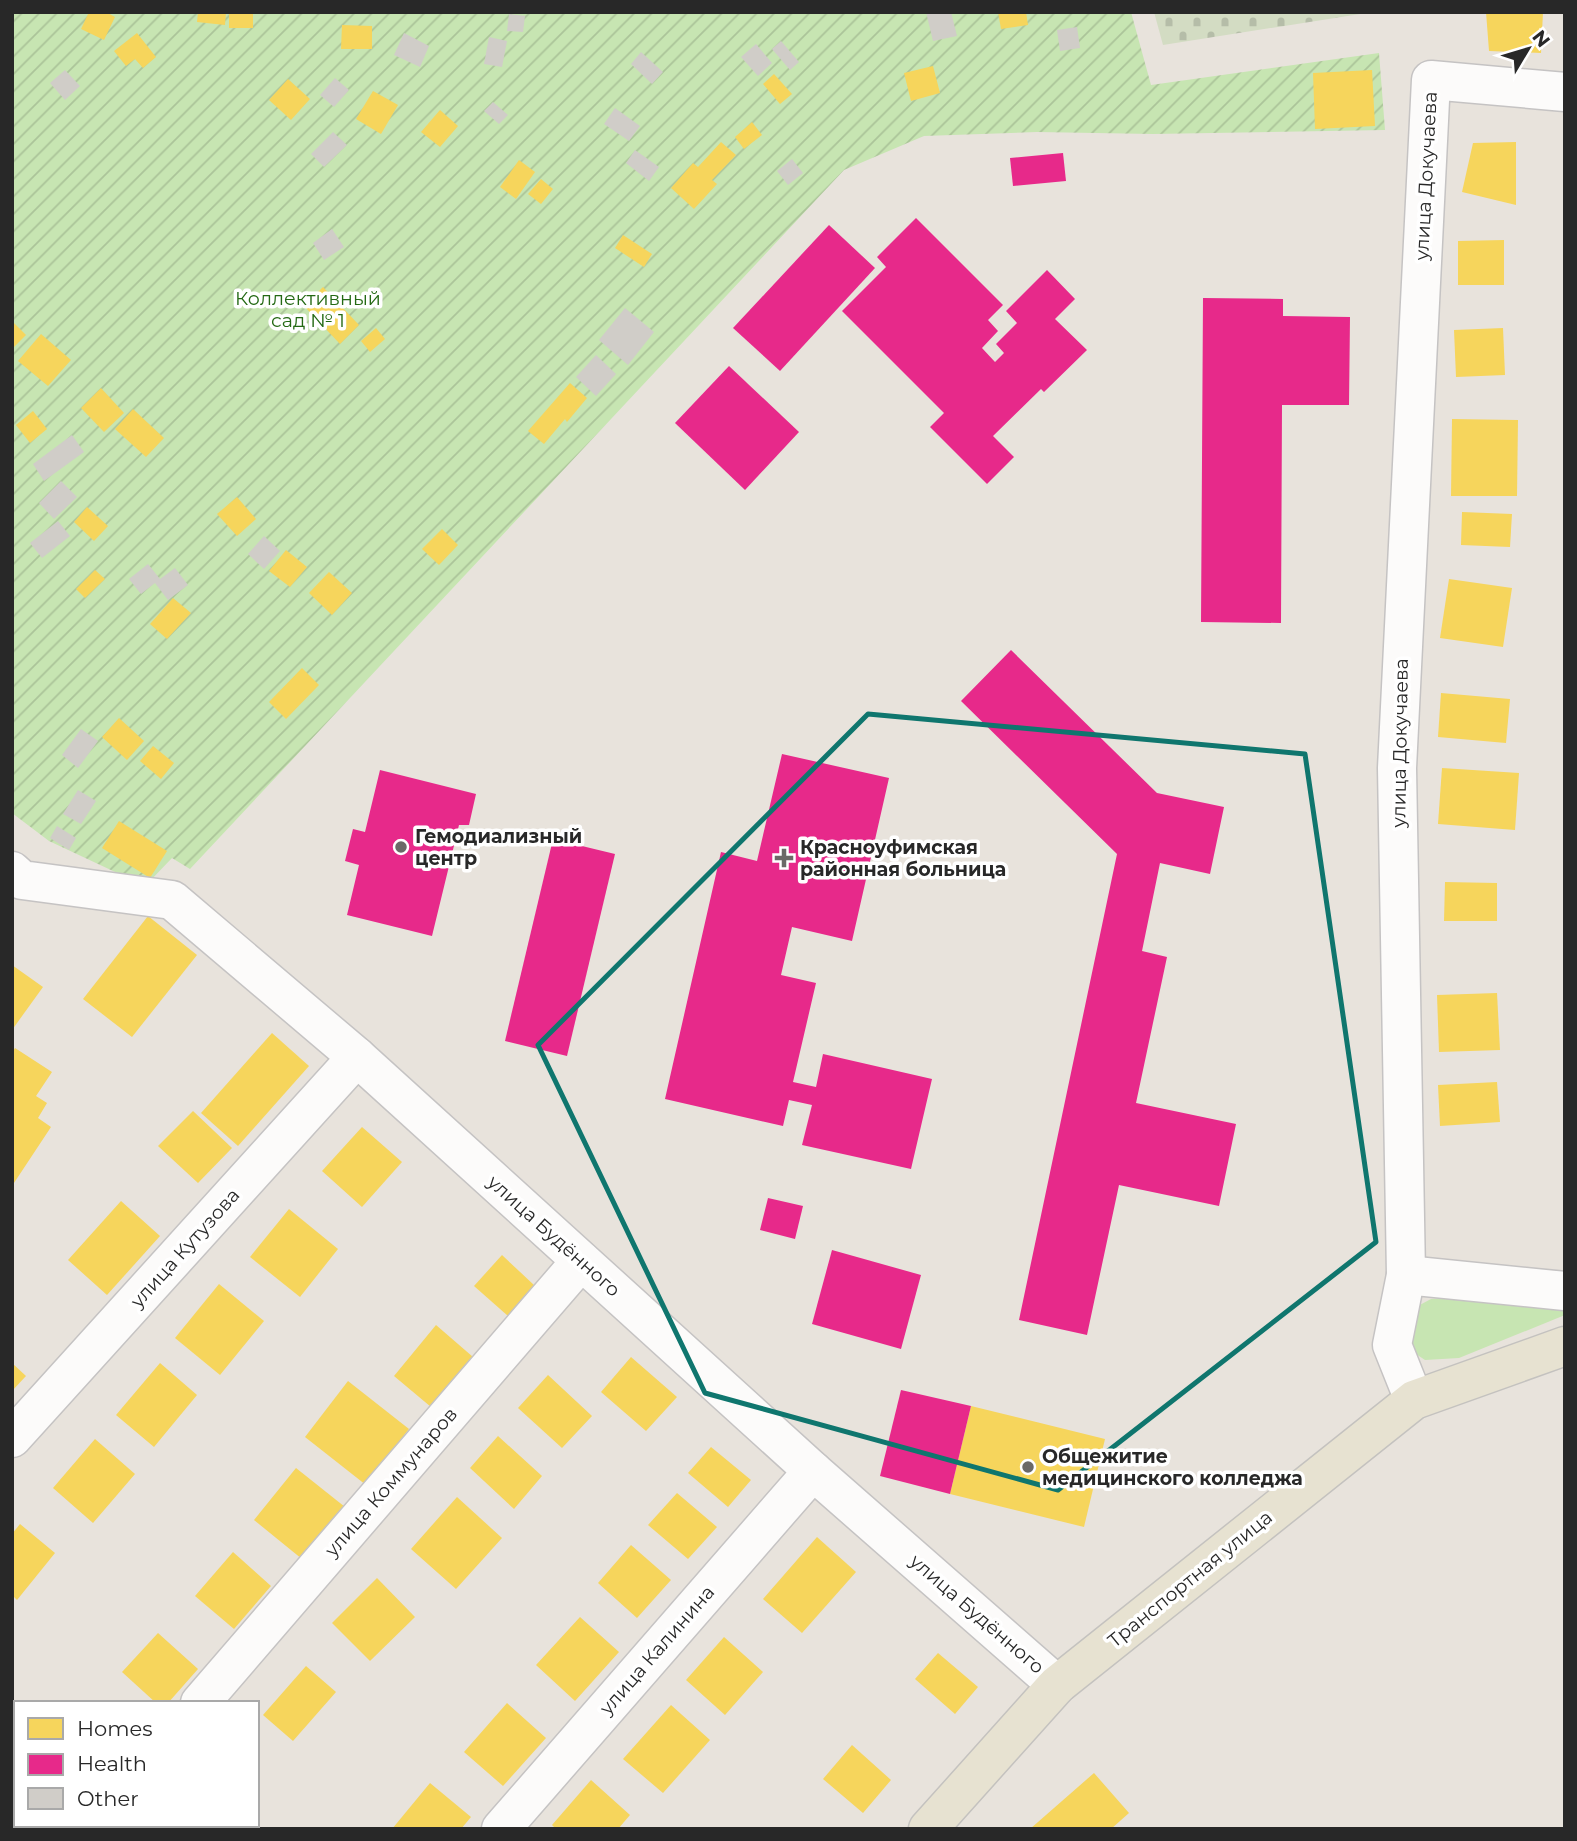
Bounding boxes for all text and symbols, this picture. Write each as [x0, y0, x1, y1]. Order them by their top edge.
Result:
north arrow [1493, 14, 1563, 84]
text: N [1527, 26, 1555, 52]
street label: улица Докучаева [1410, 91, 1442, 262]
park label: Коллективный сад № 1 [235, 287, 381, 332]
street label: улица Докучаева [1387, 658, 1413, 829]
place label: Гемодиализный центр [415, 825, 582, 870]
place label: Красноуфимская районная больница [800, 836, 1006, 881]
marker: Гемодиализный центр [393, 839, 409, 855]
marker: Красноуфимская районная больница [774, 848, 794, 868]
street label: улица Будённого [482, 1170, 625, 1302]
street label: улица Кутузова [125, 1184, 244, 1313]
street label: улица Коммунаров [319, 1403, 462, 1562]
place label: Общежитие медицинского колледжа [1042, 1445, 1303, 1490]
marker: Общежитие медицинского колледжа [1020, 1459, 1036, 1475]
street label: Транспортная улица [1103, 1506, 1277, 1652]
street label: улица Будённого [904, 1549, 1049, 1679]
street label: улица Калинина [594, 1581, 719, 1720]
legend [14, 1701, 259, 1827]
text: Homes [77, 1716, 152, 1741]
text: Health [77, 1751, 147, 1776]
text: Other [77, 1786, 139, 1811]

